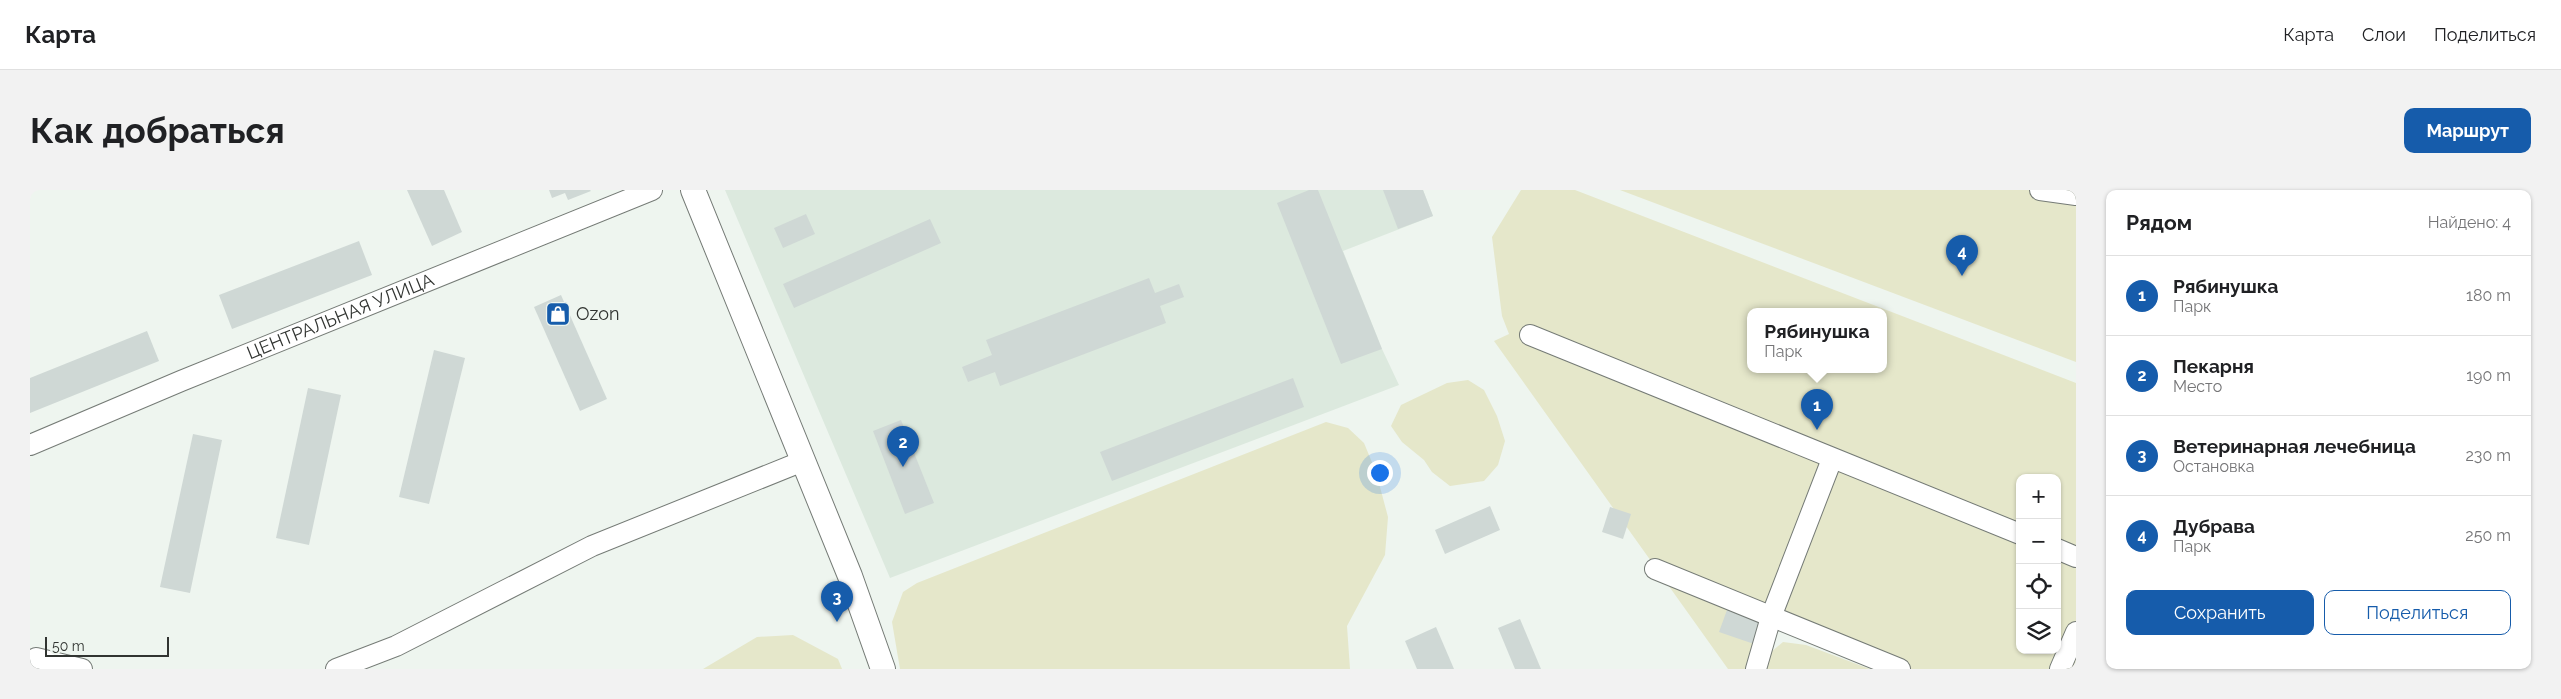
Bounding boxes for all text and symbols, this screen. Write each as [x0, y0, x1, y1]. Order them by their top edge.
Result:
text: Карта [25, 20, 96, 49]
text: Карта [2283, 24, 2334, 45]
text: Слои [2362, 24, 2406, 45]
text: Поделиться [2434, 24, 2536, 45]
button: Маршрут [2404, 108, 2531, 153]
text: Как добраться [30, 110, 285, 151]
text: Рядом [2126, 210, 2192, 235]
text: Найдено: 4 [2428, 213, 2511, 232]
pin: 4 [1946, 235, 1978, 276]
street label: ЦЕНТРАЛЬНАЯ УЛИЦА [244, 269, 437, 363]
text: Рябинушка [2173, 275, 2278, 297]
text: 1 [2138, 286, 2146, 305]
text: 180 m [2466, 286, 2511, 305]
text: Парк [2173, 297, 2211, 316]
shop icon: Ozon [545, 301, 571, 327]
place label: Ozon [576, 303, 619, 324]
popup [1747, 308, 1887, 373]
text: Рябинушка [1764, 320, 1870, 342]
text: Парк [1764, 342, 1803, 361]
text: Пекарня [2173, 355, 2254, 377]
text: 2 [2137, 366, 2147, 385]
text: 190 m [2466, 366, 2511, 385]
text: Место [2173, 377, 2222, 396]
pin: 1 [1801, 389, 1833, 430]
pin: 2 [887, 426, 919, 467]
text: Ветеринарная лечебница [2173, 435, 2416, 457]
text: 3 [2138, 446, 2146, 465]
text: 230 m [2466, 446, 2511, 465]
text: Остановка [2173, 457, 2255, 476]
your location [1367, 460, 1393, 486]
map controls [2016, 474, 2061, 654]
button: + [2016, 474, 2061, 519]
text: Дубрава [2173, 515, 2255, 537]
button: − [2016, 519, 2061, 564]
text: 4 [2137, 526, 2147, 545]
text: 250 m [2465, 526, 2511, 545]
text: Парк [2173, 537, 2211, 556]
button: locate [2016, 564, 2061, 609]
pin: 3 [821, 581, 853, 622]
button: Сохранить [2126, 590, 2314, 635]
button: Поделиться [2324, 590, 2511, 635]
button: layers [2016, 609, 2061, 654]
scale bar [45, 634, 169, 657]
text: 50 m [52, 638, 85, 654]

